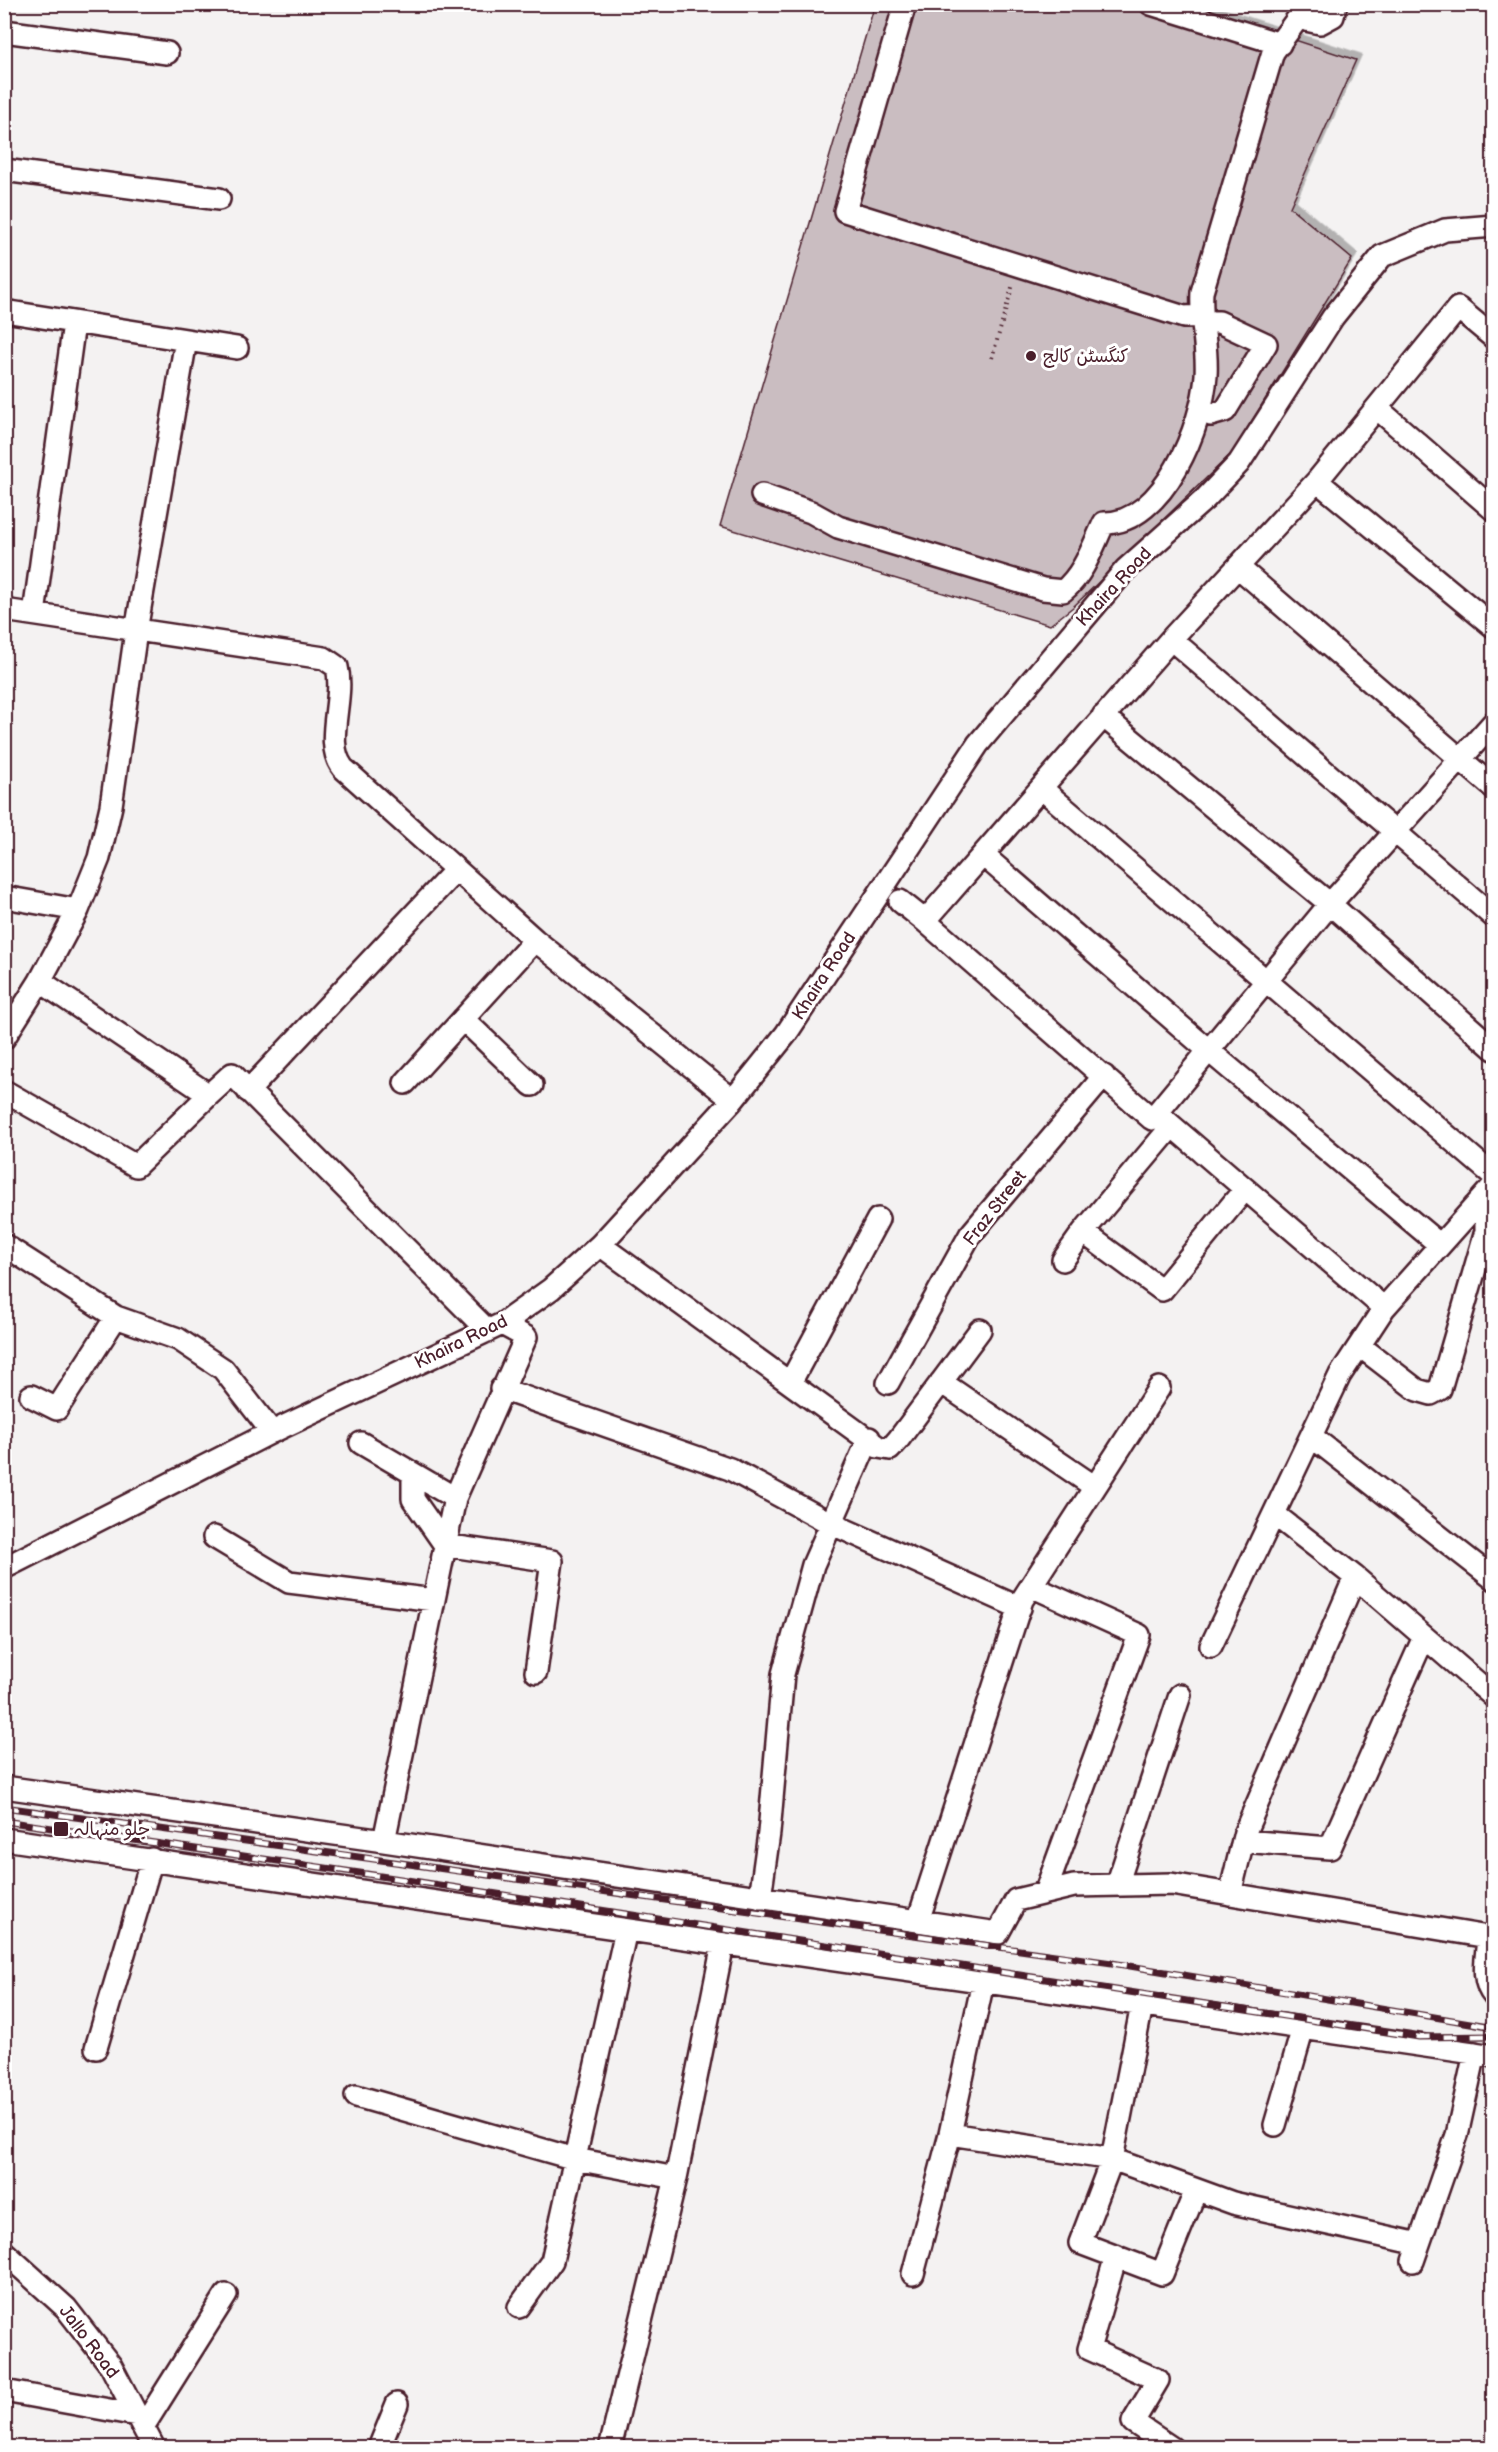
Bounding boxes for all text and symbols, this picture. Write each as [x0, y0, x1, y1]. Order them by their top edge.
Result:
place label: کنگسٹن کالج [1043, 346, 1129, 368]
marker: کنگسٹن کالج [1024, 349, 1038, 363]
street label: Khaira Road [1072, 543, 1156, 631]
street label: Khaira Road [788, 928, 860, 1024]
street label: Fraz Street [959, 1166, 1031, 1250]
street label: Khaira Road [411, 1310, 511, 1374]
place label: جلو منہالہ [74, 1819, 150, 1841]
marker: جلو منہالہ [52, 1820, 70, 1838]
street label: Jallo Road [55, 2301, 123, 2383]

